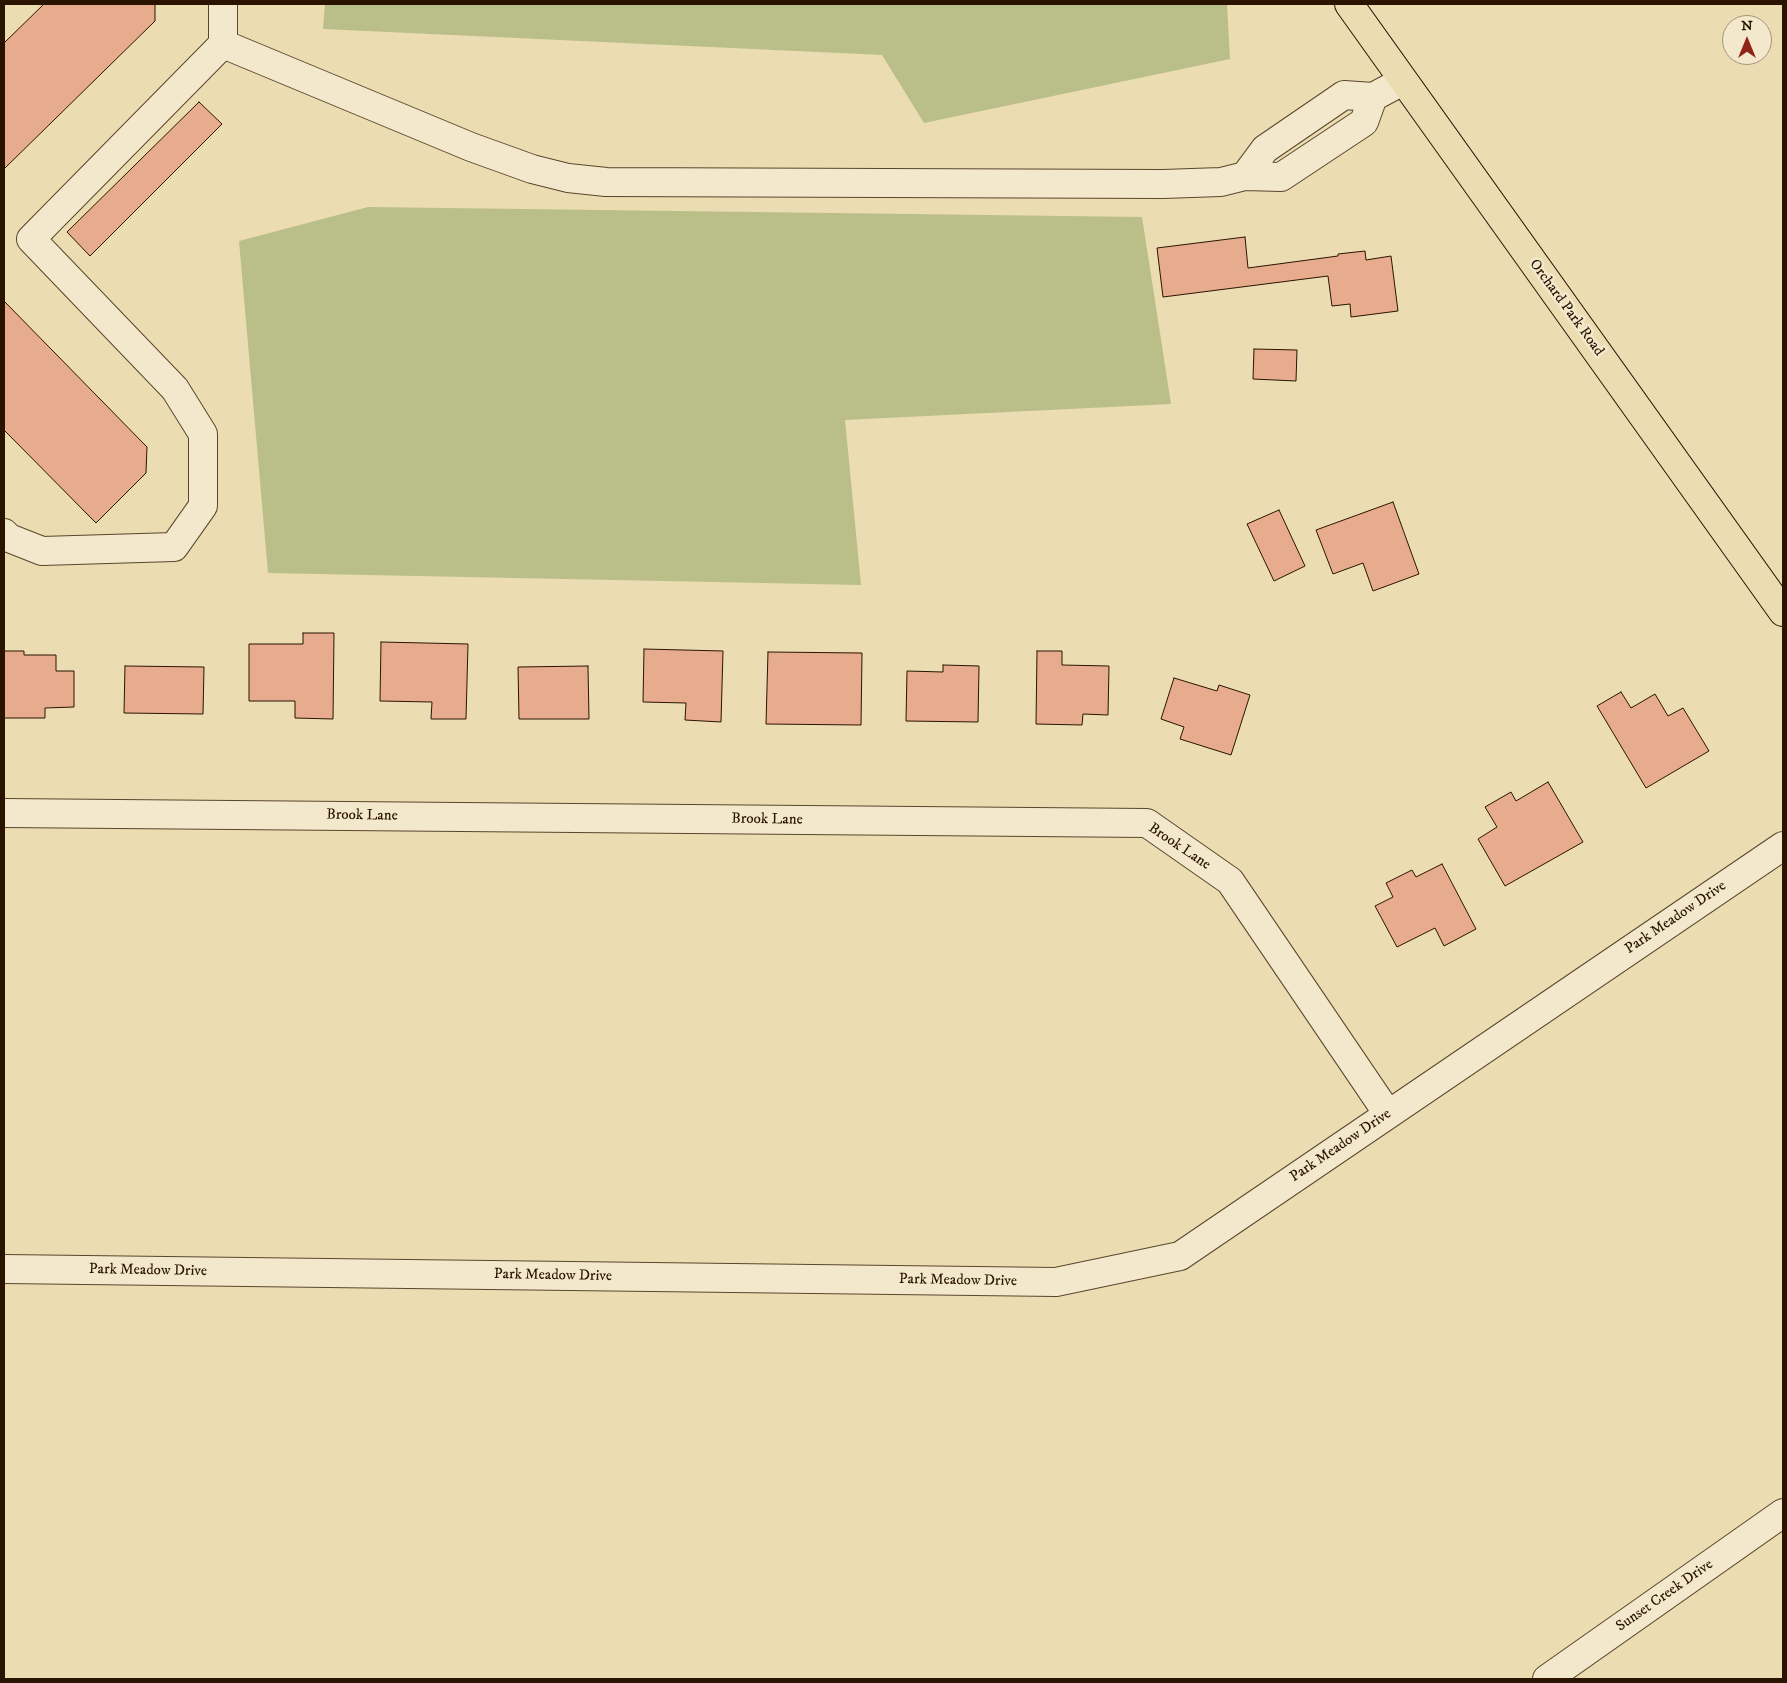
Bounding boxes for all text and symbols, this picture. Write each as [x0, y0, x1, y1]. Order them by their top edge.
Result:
north arrow [1722, 15, 1772, 65]
text: N [1741, 17, 1753, 35]
street label: Orchard Park Road [1525, 256, 1607, 360]
street label: Brook Lane [326, 806, 398, 826]
street label: Brook Lane [731, 810, 803, 830]
street label: Brook Lane [1144, 820, 1214, 874]
street label: Park Meadow Drive [1622, 877, 1730, 959]
street label: Park Meadow Drive [1287, 1105, 1395, 1187]
street label: Park Meadow Drive [89, 1261, 207, 1281]
street label: Park Meadow Drive [494, 1266, 612, 1286]
street label: Park Meadow Drive [899, 1271, 1017, 1291]
street label: Sunset Creek Drive [1613, 1556, 1717, 1636]

